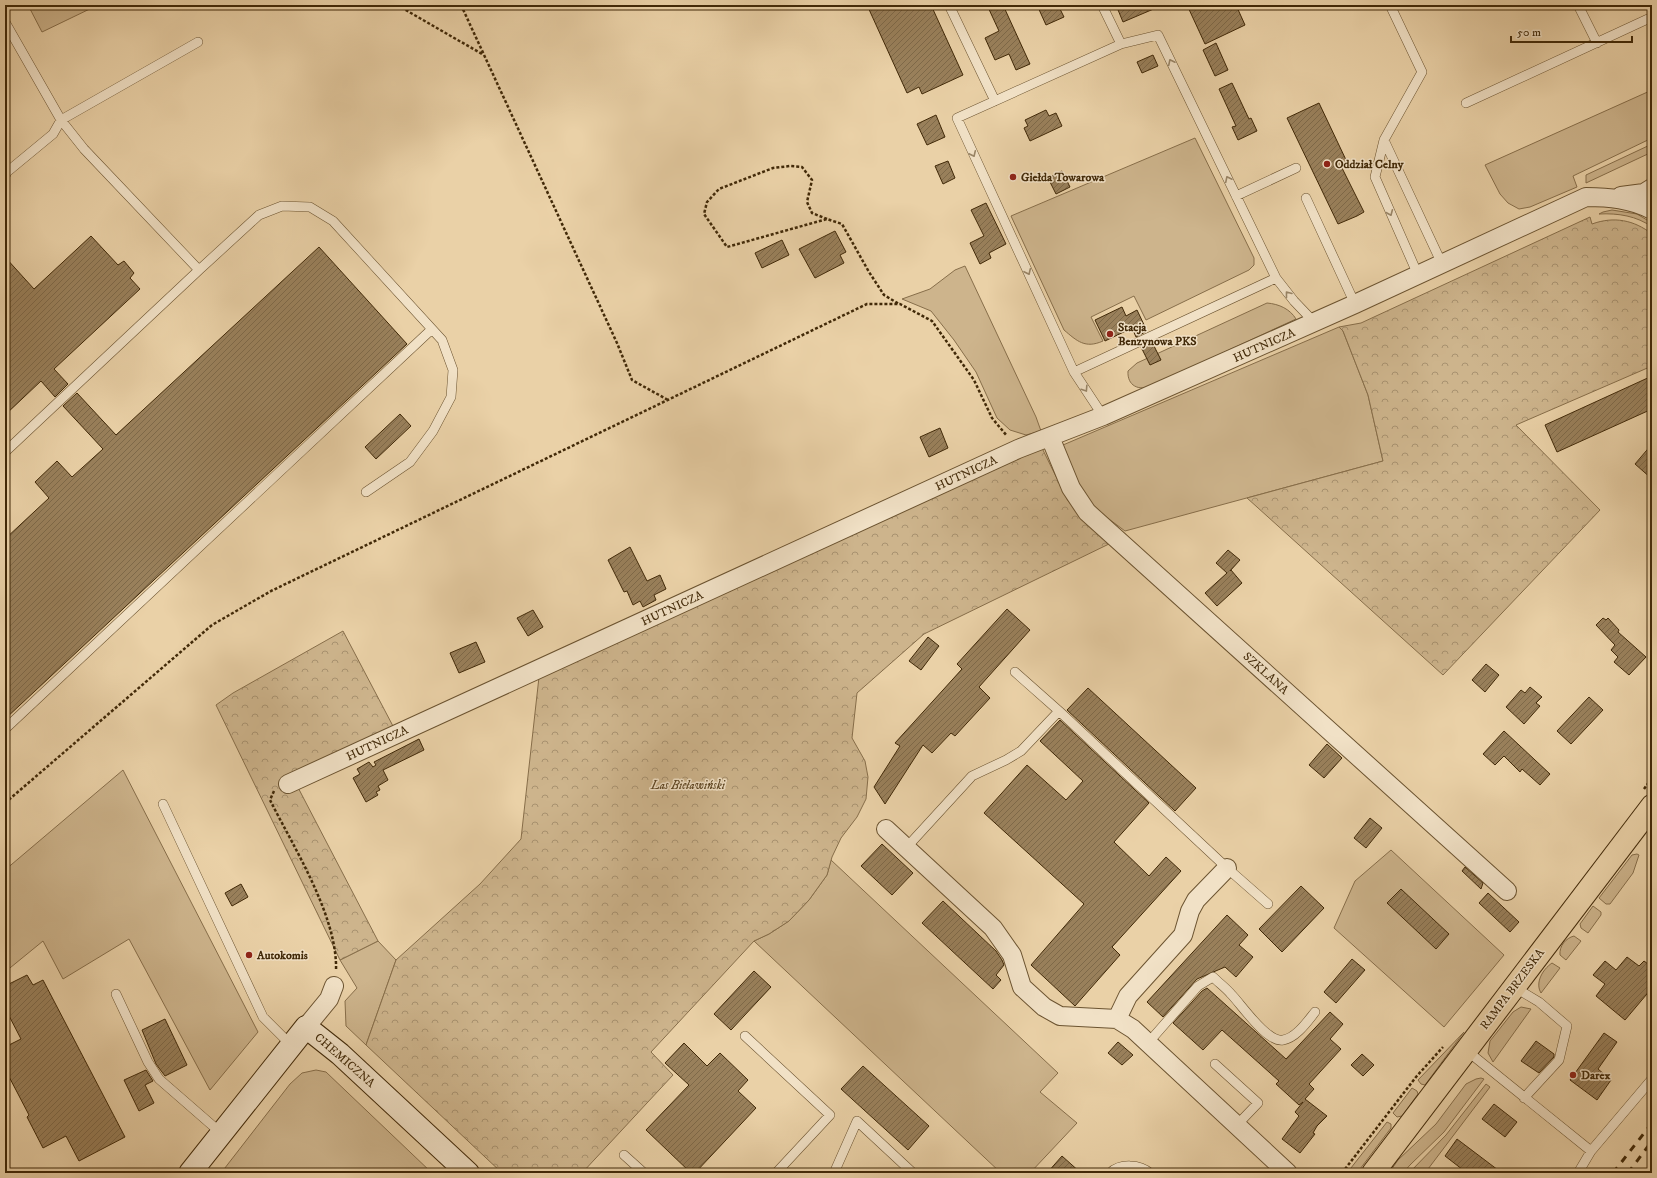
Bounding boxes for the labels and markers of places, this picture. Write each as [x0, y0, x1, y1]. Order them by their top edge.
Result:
place label: Oddział Celny [1335, 157, 1404, 172]
marker: Oddział Celny [1322, 159, 1332, 169]
place label: Giełda Towarowa [1021, 170, 1105, 185]
marker: Giełda Towarowa [1008, 172, 1018, 182]
place label: Stacja Benzynowa PKS [1118, 320, 1197, 349]
marker: Stacja Benzynowa PKS [1105, 329, 1115, 339]
place label: Autokomis [256, 948, 308, 963]
marker: Autokomis [244, 950, 254, 960]
place label: Darex [1581, 1068, 1610, 1083]
marker: Darex [1568, 1070, 1578, 1080]

